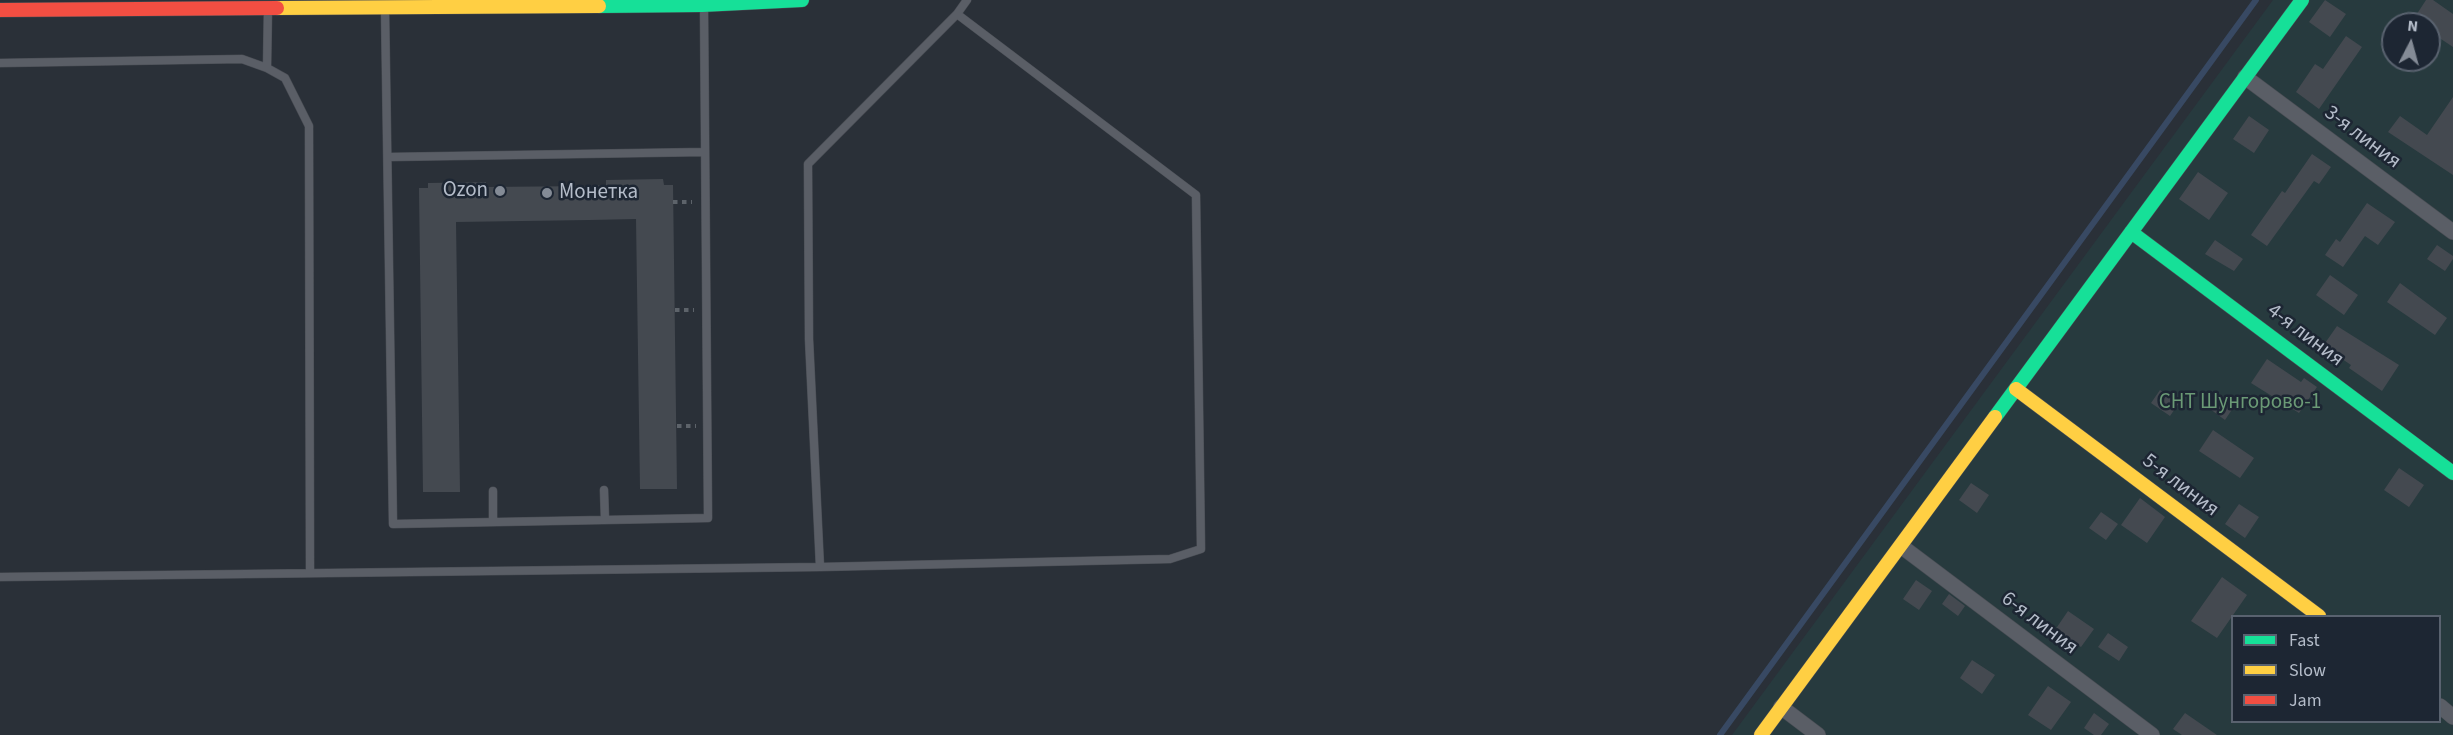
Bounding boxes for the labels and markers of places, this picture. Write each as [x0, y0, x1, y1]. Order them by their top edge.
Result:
place label: Ozon [443, 178, 488, 204]
place label: Монетка [559, 180, 638, 206]
marker: Ozon [493, 184, 507, 198]
marker: Монетка [540, 186, 554, 200]

